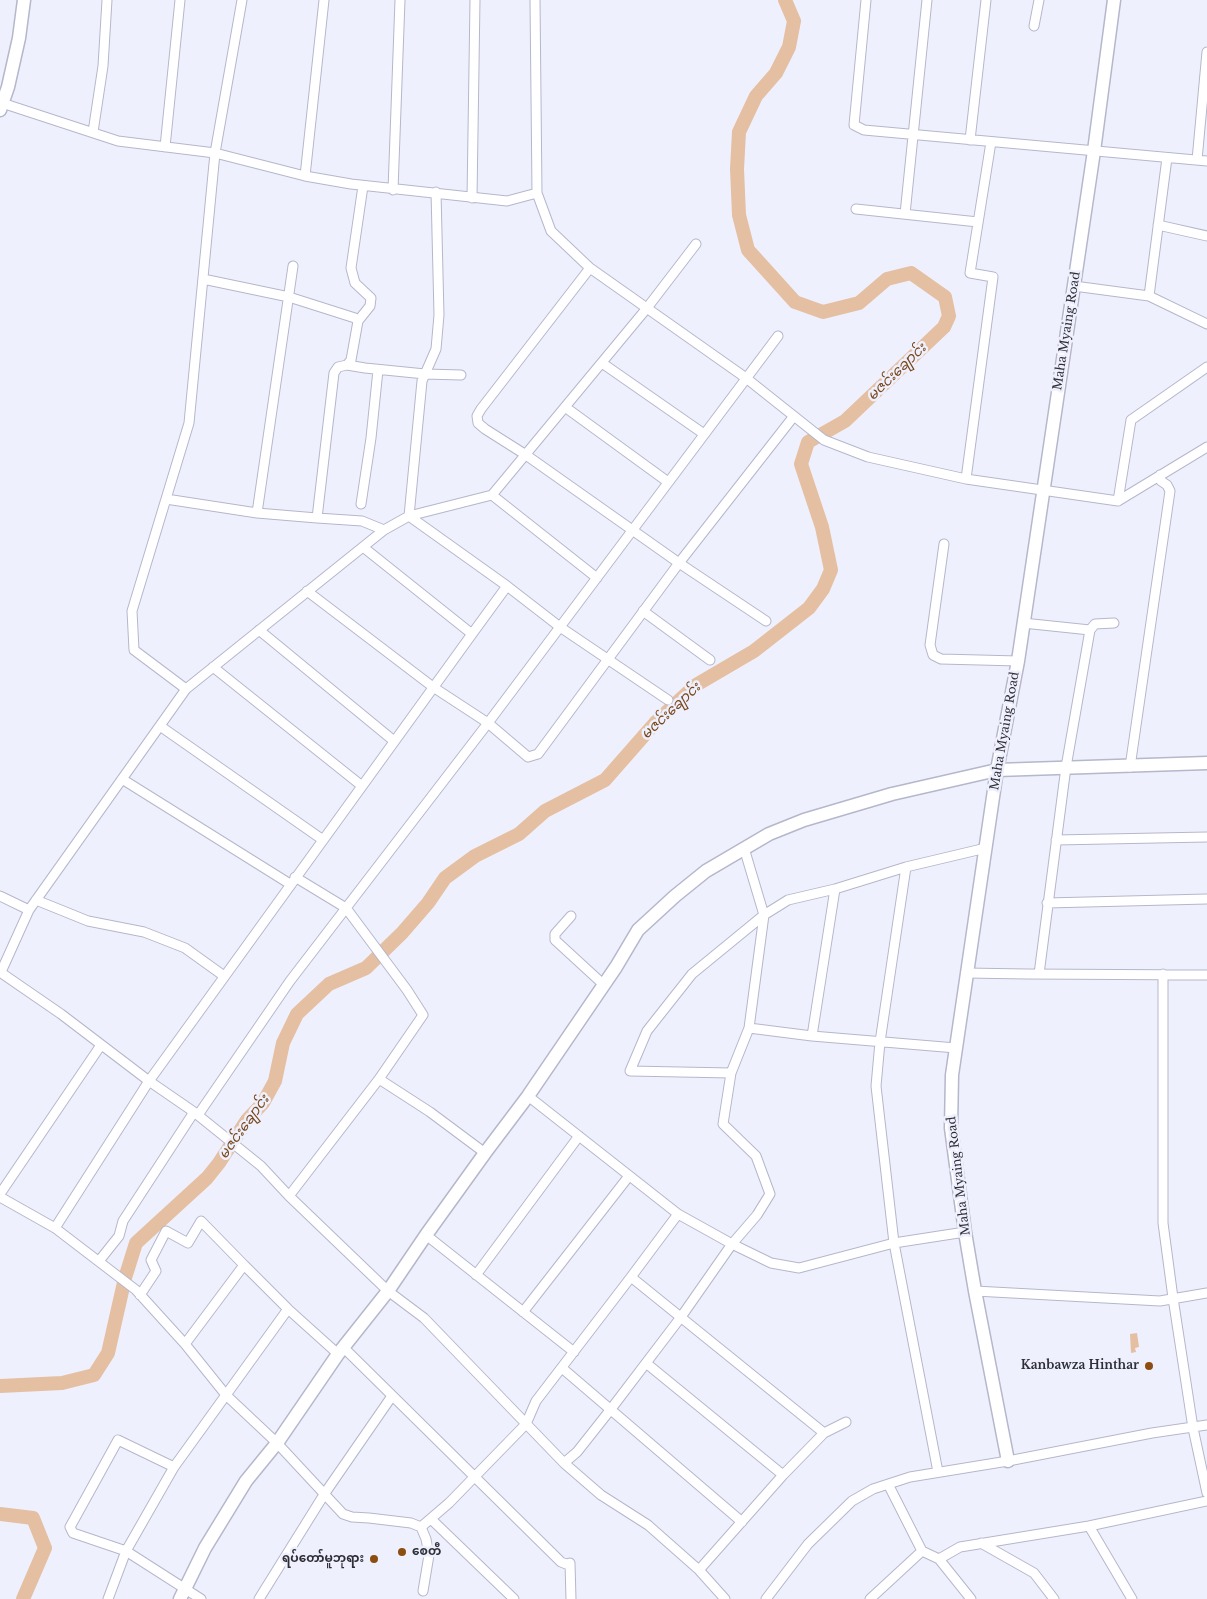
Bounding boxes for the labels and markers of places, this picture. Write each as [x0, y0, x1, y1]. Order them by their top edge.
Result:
place label: Kanbawza Hinthar [1021, 1359, 1139, 1373]
marker: Kanbawza Hinthar [1143, 1360, 1155, 1372]
place label: စေတီ [412, 1545, 441, 1559]
marker: စေတီ [396, 1546, 408, 1558]
place label: ရပ်တော်မူဘုရား [282, 1552, 364, 1566]
marker: ရပ်တော်မူဘုရား [368, 1553, 380, 1565]

